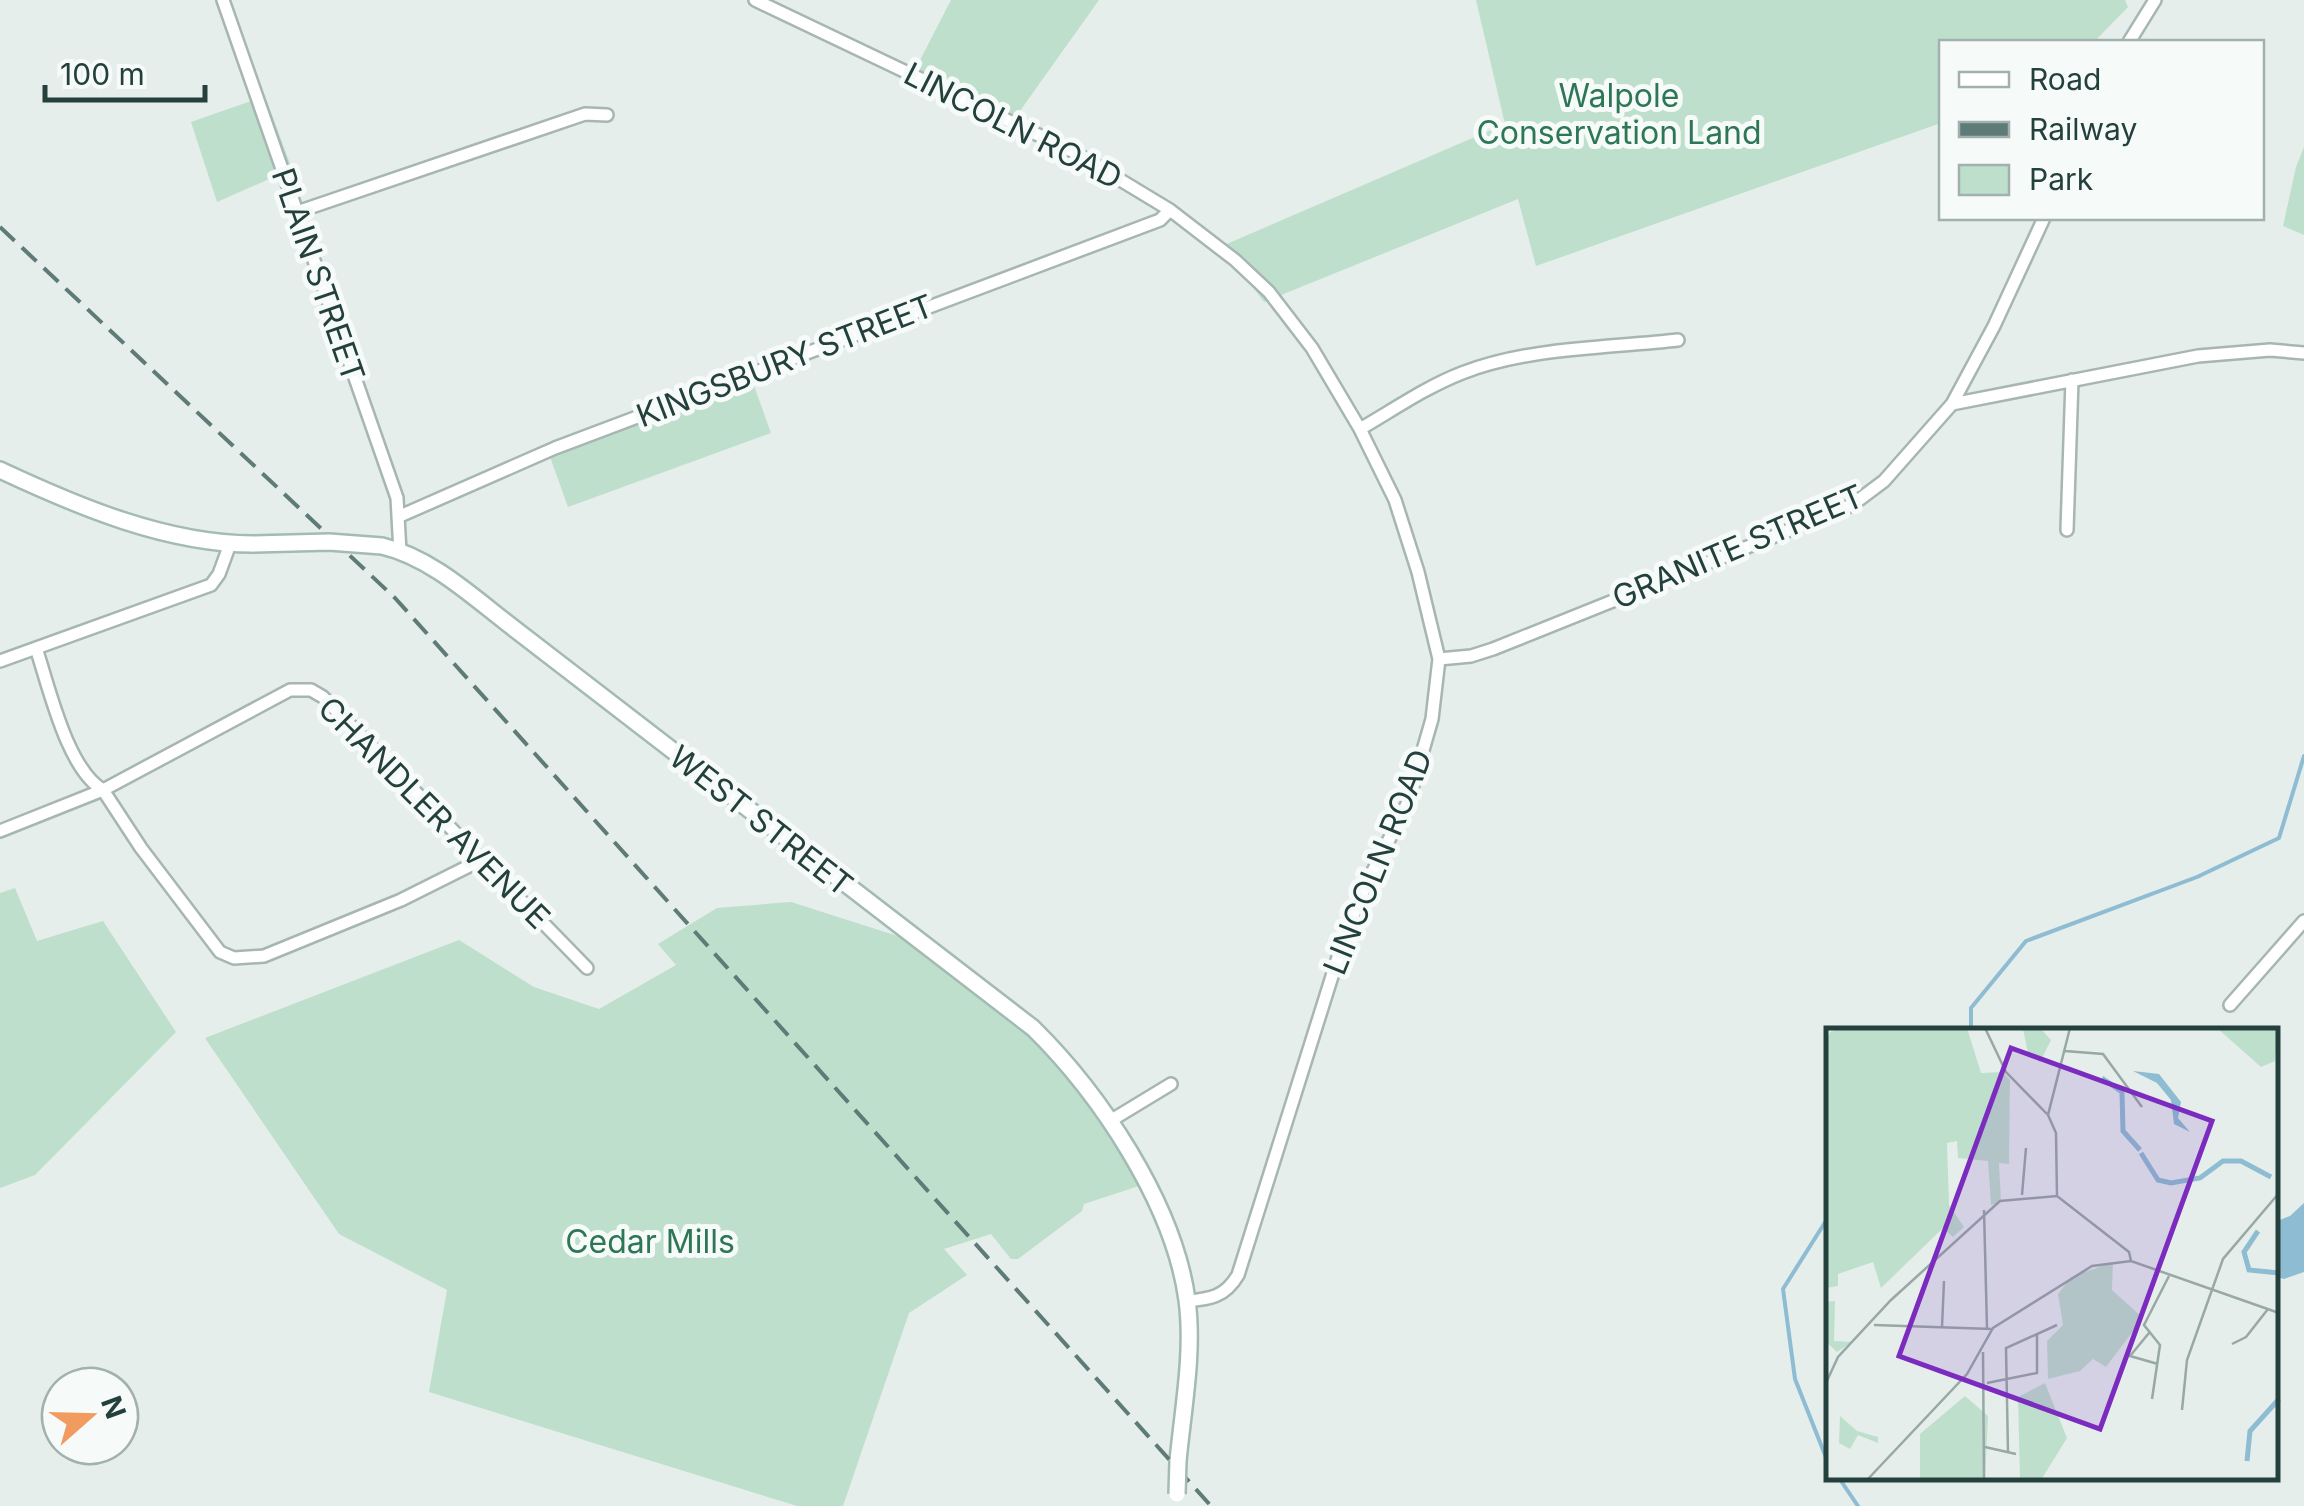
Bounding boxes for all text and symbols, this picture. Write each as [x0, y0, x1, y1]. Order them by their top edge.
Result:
scale bar [45, 40, 205, 102]
legend [1939, 40, 2264, 220]
street label: LINCOLN ROAD [898, 54, 1129, 197]
text: 100 m [60, 56, 145, 92]
text: Road [2029, 61, 2101, 97]
park label: Walpole Conservation Land [1476, 76, 1762, 152]
text: Railway [2029, 111, 2137, 147]
text: Park [2029, 161, 2094, 197]
street label: PLAIN STREET [264, 163, 373, 387]
street label: KINGSBURY STREET [631, 286, 939, 435]
street label: GRANITE STREET [1606, 476, 1869, 617]
street label: CHANDLER AVENUE [310, 689, 558, 937]
street label: WEST STREET [662, 737, 861, 904]
street label: LINCOLN ROAD [1315, 744, 1440, 980]
inset map [1826, 1028, 2279, 1481]
park label: Cedar Mills [565, 1222, 735, 1261]
north arrow [40, 1366, 140, 1466]
text: N [94, 1392, 133, 1423]

